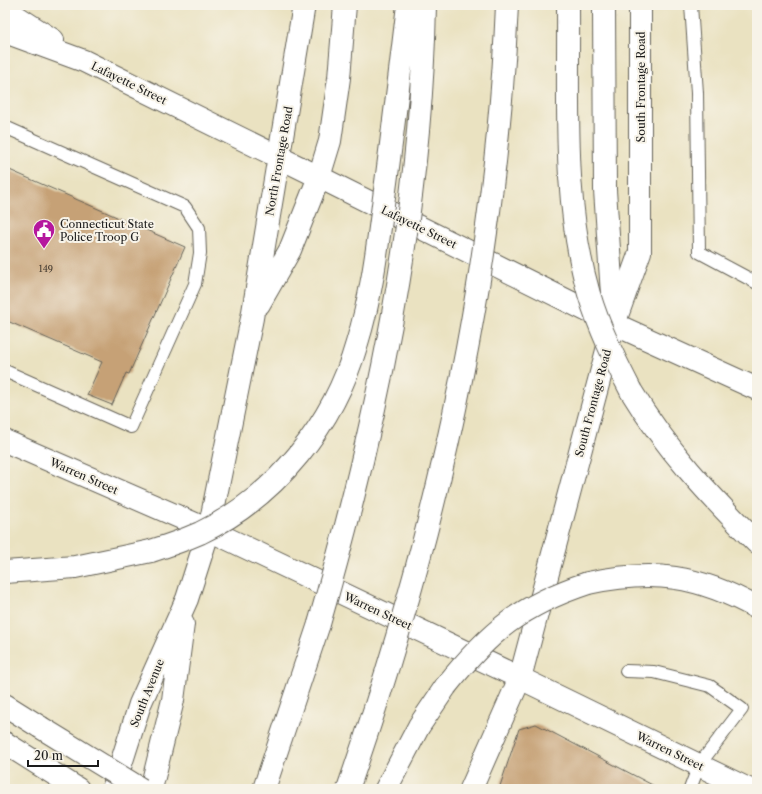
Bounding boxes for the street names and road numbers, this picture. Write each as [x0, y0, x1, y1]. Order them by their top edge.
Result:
street label: South Frontage Road [634, 31, 648, 142]
street label: Lafayette Street [89, 59, 169, 107]
street label: North Frontage Road [262, 105, 296, 217]
street label: Lafayette Street [379, 203, 459, 251]
street label: South Frontage Road [572, 347, 614, 458]
street label: Warren Street [47, 454, 120, 497]
street label: Warren Street [341, 589, 414, 633]
street label: South Avenue [127, 657, 167, 729]
street label: Warren Street [633, 728, 706, 773]

